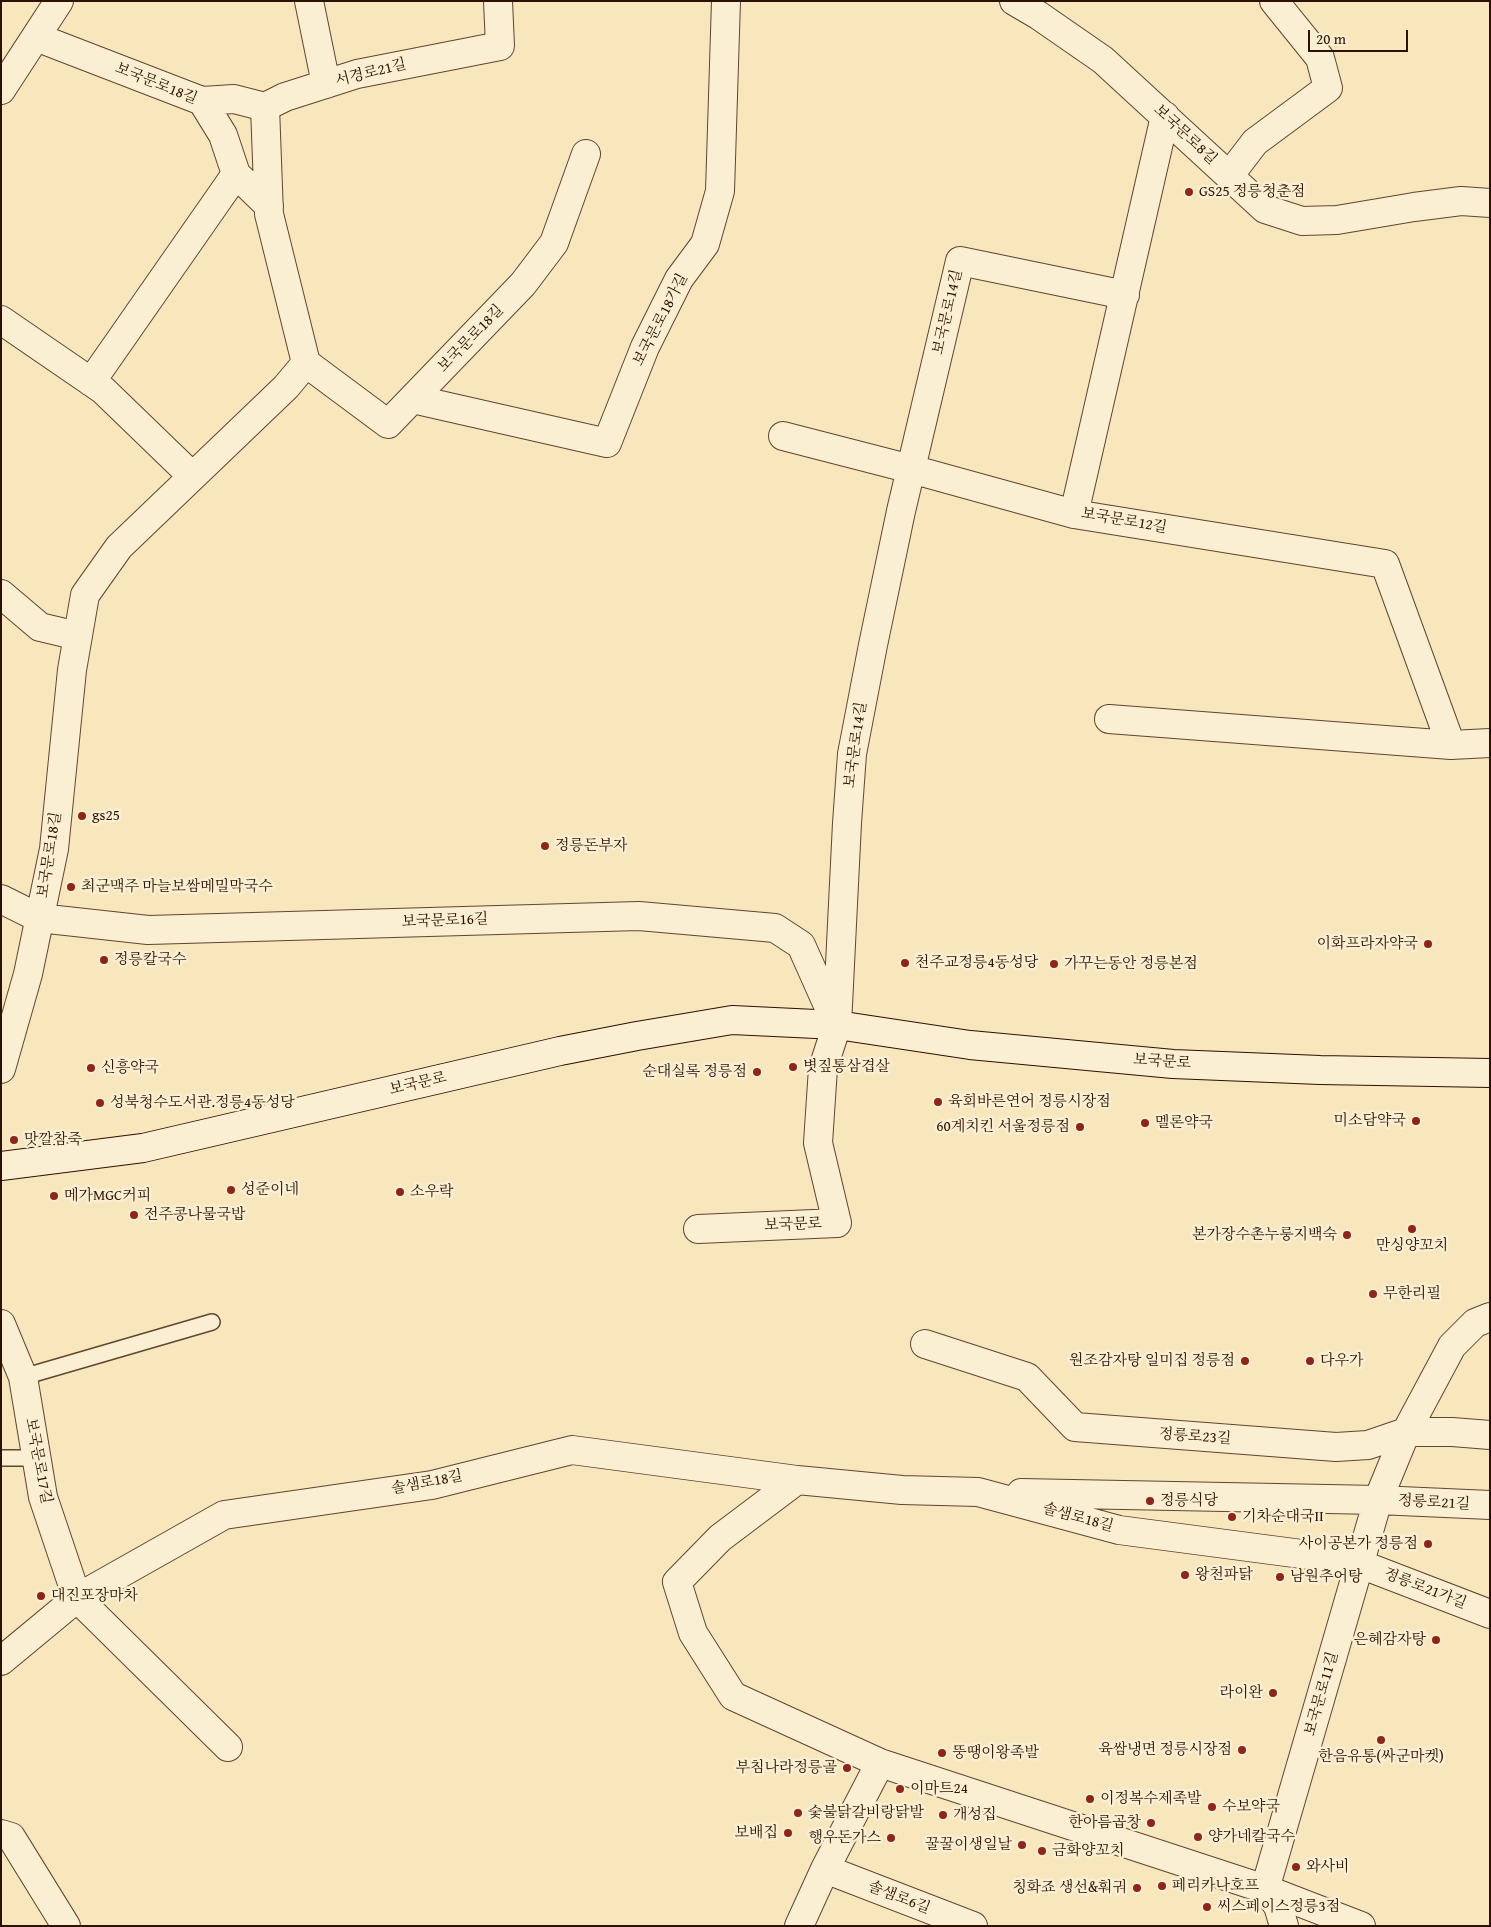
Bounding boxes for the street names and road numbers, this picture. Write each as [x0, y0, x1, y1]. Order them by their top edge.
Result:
street label: 서경로21길 [334, 56, 408, 90]
street label: 보국문로18길 [112, 59, 200, 109]
street label: 보국문로8길 [1150, 101, 1220, 169]
street label: 보국문로14길 [929, 268, 967, 356]
street label: 보국문로18가길 [630, 271, 692, 369]
street label: 보국문로18길 [434, 301, 508, 377]
street label: 보국문로12길 [1080, 505, 1168, 537]
street label: 보국문로14길 [841, 701, 871, 789]
street label: 보국문로18길 [34, 811, 66, 899]
street label: 보국문로16길 [401, 910, 489, 932]
street label: 보국문로 [1132, 1051, 1192, 1073]
street label: 보국문로 [388, 1069, 448, 1099]
street label: 보국문로 [764, 1215, 822, 1235]
street label: 보국문로17길 [21, 1417, 55, 1505]
street label: 정릉로23길 [1158, 1425, 1232, 1449]
street label: 솔샘로18길 [390, 1467, 464, 1499]
street label: 정릉로21길 [1397, 1492, 1471, 1514]
street label: 솔샘로18길 [1041, 1500, 1115, 1536]
street label: 정릉로21가길 [1381, 1565, 1469, 1613]
street label: 보국문로11길 [1301, 1650, 1343, 1738]
street label: 솔샘로6길 [865, 1878, 933, 1918]

